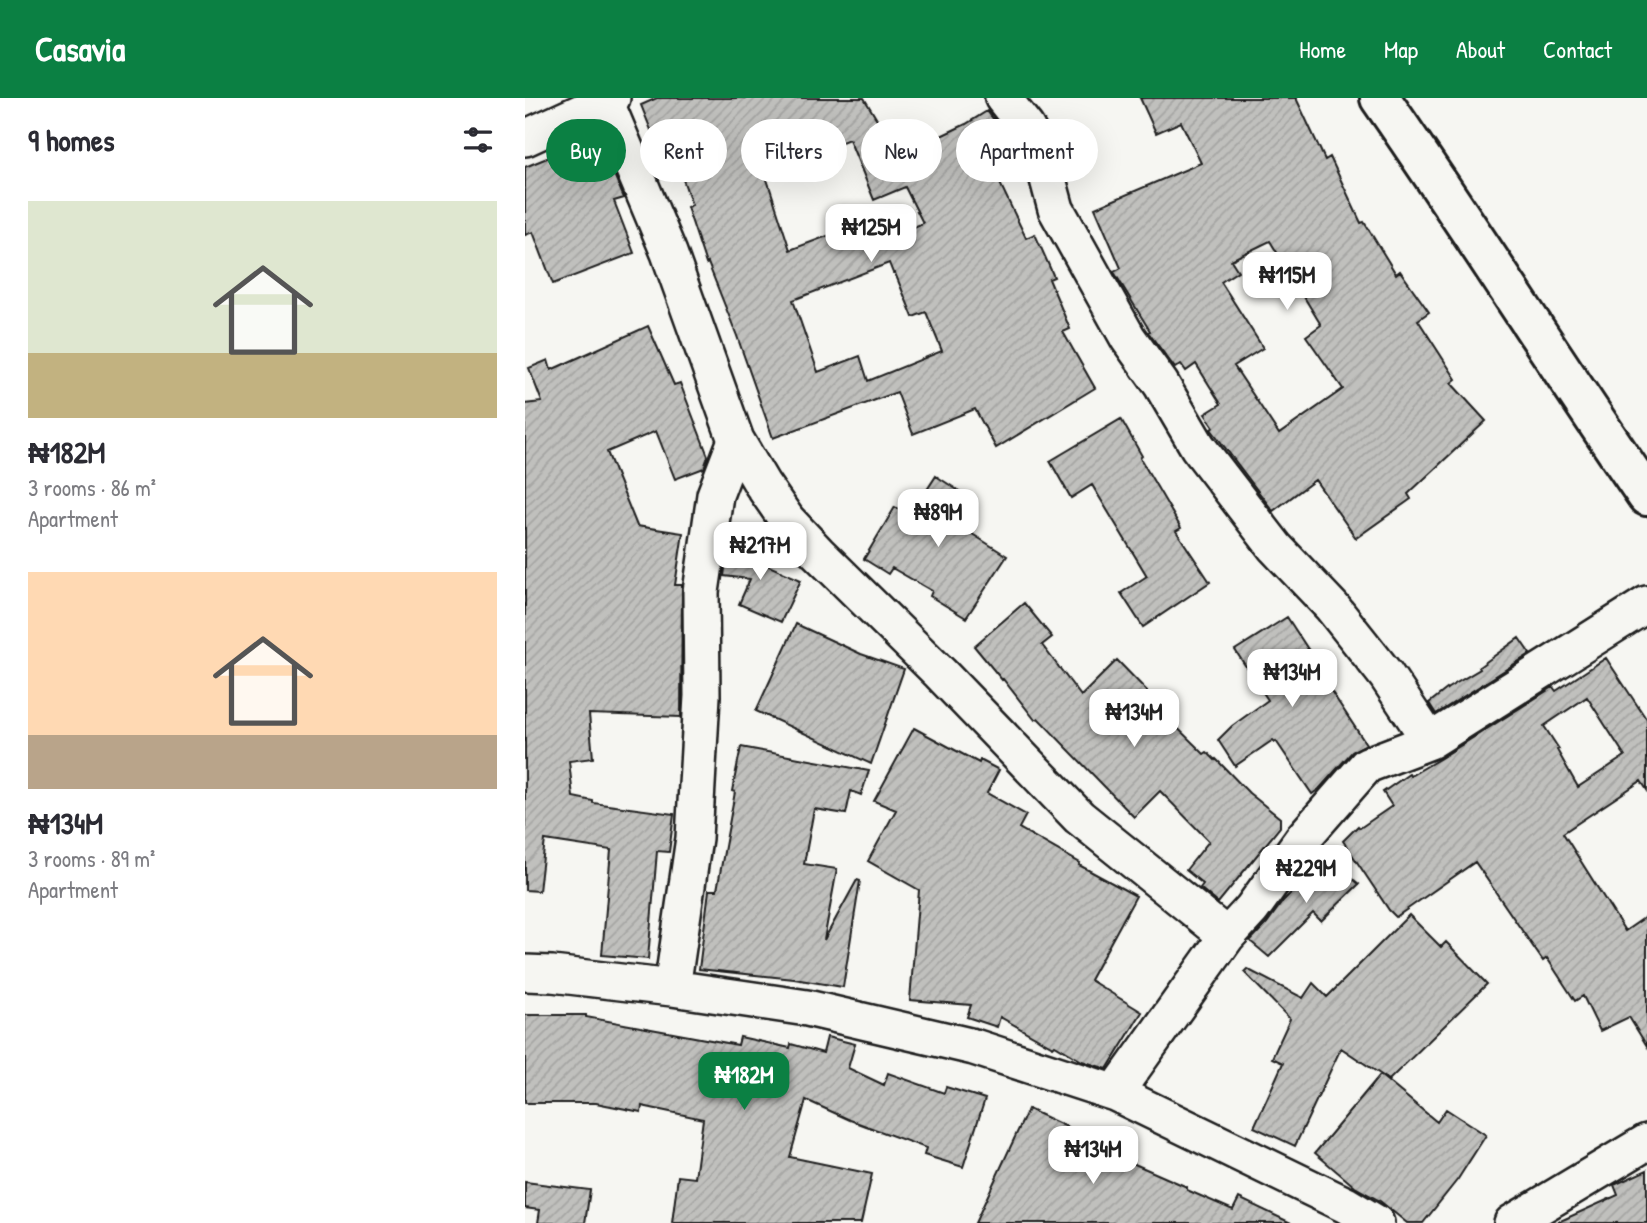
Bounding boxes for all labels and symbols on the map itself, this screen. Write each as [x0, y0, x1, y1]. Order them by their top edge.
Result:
pin: ₦125M [822, 204, 920, 264]
pin: ₦115M [1238, 252, 1336, 312]
pin: ₦89M [897, 490, 979, 549]
pin: ₦217M [711, 522, 809, 582]
pin: ₦134M [1243, 650, 1341, 709]
pin: ₦134M [1085, 690, 1183, 749]
pin: ₦229M [1257, 846, 1355, 905]
pin: ₦182M [695, 1052, 793, 1112]
pin: ₦134M [1044, 1126, 1142, 1186]

